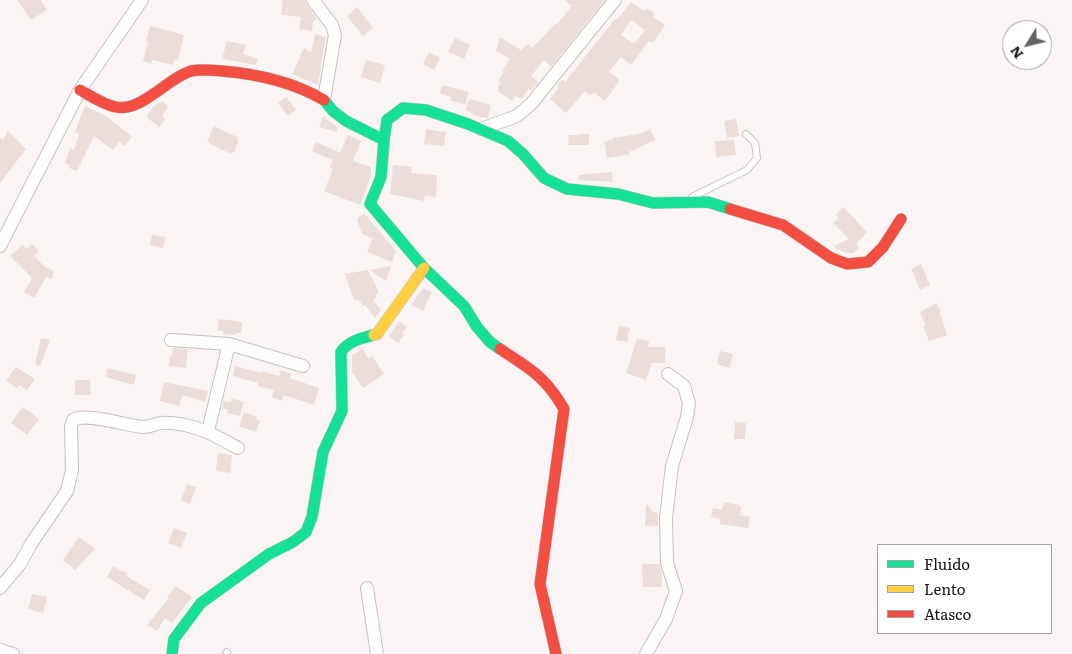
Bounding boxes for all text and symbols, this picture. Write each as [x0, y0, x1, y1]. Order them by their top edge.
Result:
north arrow [1002, 20, 1052, 70]
text: N [1004, 43, 1027, 64]
legend [877, 544, 1052, 634]
text: Fluido [924, 552, 970, 575]
text: Lento [924, 577, 965, 600]
text: Atasco [924, 602, 971, 625]

